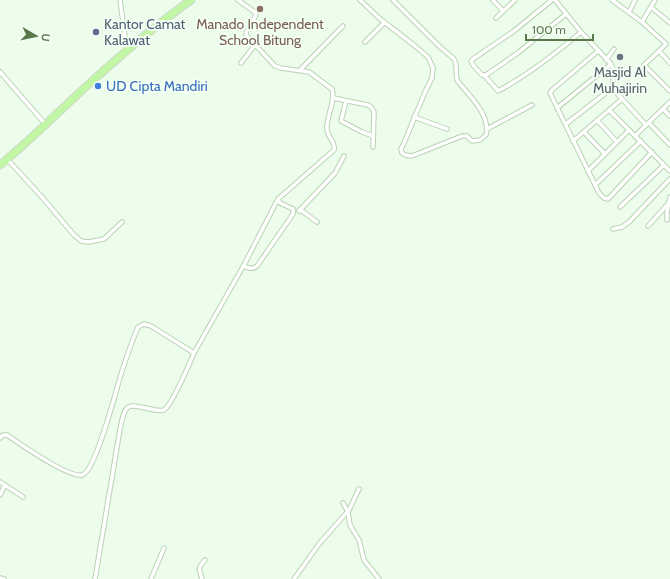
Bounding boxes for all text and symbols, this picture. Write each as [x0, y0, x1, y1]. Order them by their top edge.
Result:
marker: Manado Independent School Bitung [255, 4, 265, 14]
place label: Kantor Camat Kalawat [104, 15, 185, 49]
place label: Manado Independent School Bitung [196, 15, 324, 49]
north arrow [16, 16, 56, 56]
scale bar [526, 16, 593, 42]
text: 100 m [532, 22, 566, 37]
marker: Kantor Camat Kalawat [91, 27, 101, 37]
text: U [38, 33, 53, 43]
marker: Masjid Al Muhajirin [615, 52, 625, 62]
place label: Masjid Al Muhajirin [593, 63, 647, 97]
place label: UD Cipta Mandiri [106, 77, 208, 95]
marker: UD Cipta Mandiri [93, 81, 103, 91]

